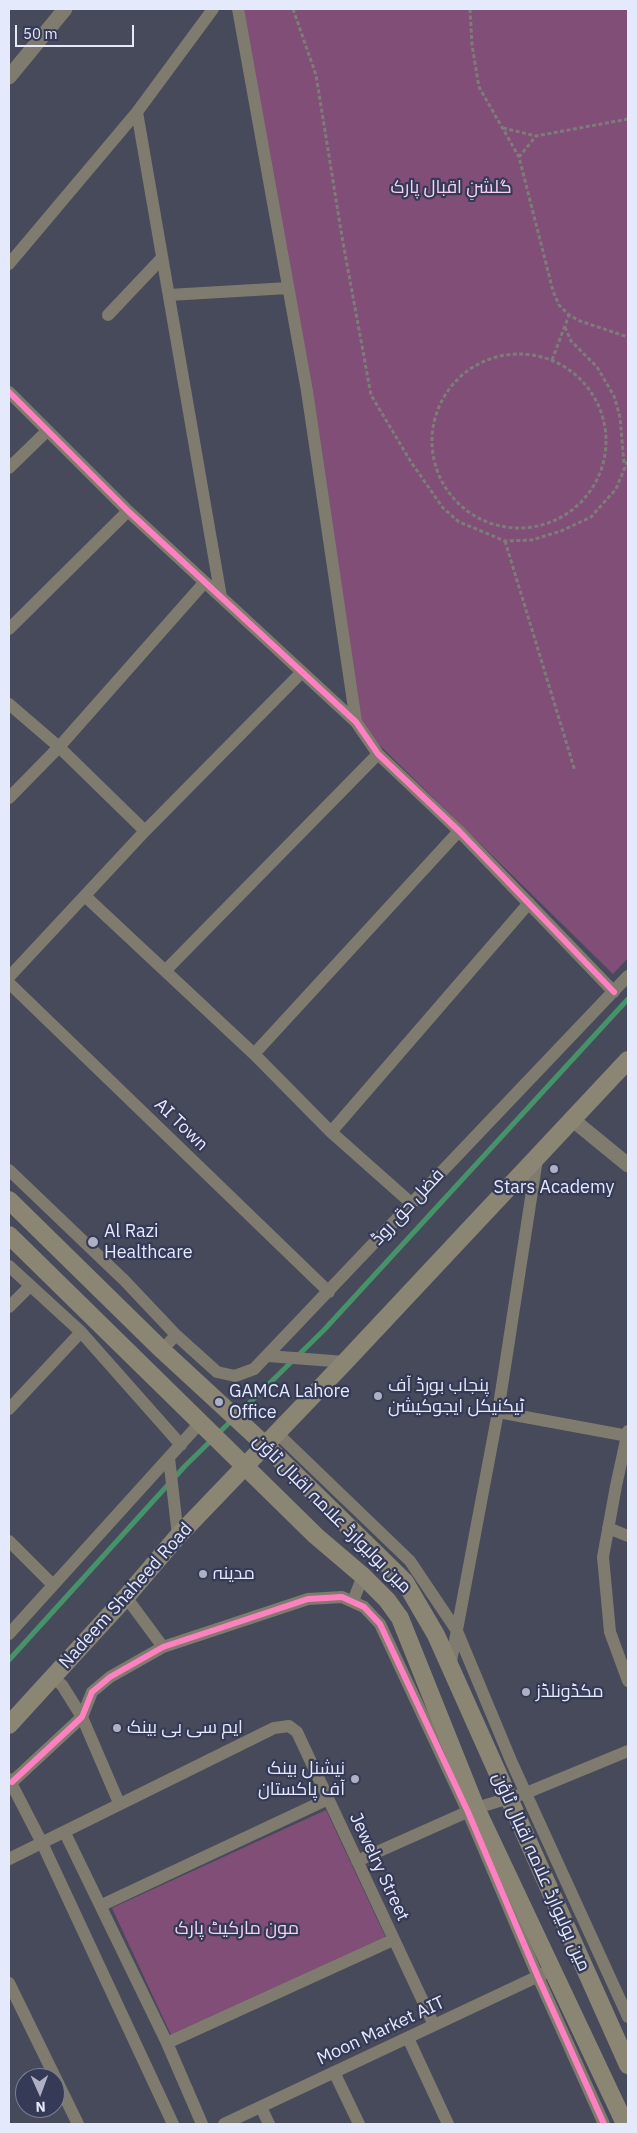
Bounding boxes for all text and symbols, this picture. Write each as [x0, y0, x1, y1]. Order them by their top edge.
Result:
scale bar [18, 15, 136, 47]
text: 50 m [23, 24, 58, 43]
park label: گلشنِ اقبال پارک [390, 177, 512, 199]
street label: AI Town [150, 1094, 212, 1156]
marker: Stars Academy [548, 1163, 560, 1175]
street label: فضل حق روڈ [367, 1164, 449, 1250]
place label: Stars Academy [493, 1177, 615, 1199]
place label: Al Razi Healthcare [104, 1221, 193, 1264]
marker: Al Razi Healthcare [86, 1235, 100, 1249]
place label: پنجاب بورڈ آف ٹیکنیکل ایجوکیشن [388, 1375, 524, 1418]
place label: GAMCA Lahore Office [229, 1381, 350, 1424]
marker: پنجاب بورڈ آف ٹیکنیکل ایجوکیشن [372, 1390, 384, 1402]
marker: GAMCA Lahore Office [213, 1396, 225, 1408]
street label: مین بولیوارڈ علامہ اقبال ٹاؤن [248, 1430, 416, 1598]
street label: Nadeem Shaheed Road [55, 1519, 197, 1673]
place label: مدینہ [213, 1563, 255, 1585]
marker: مدینہ [197, 1568, 209, 1580]
place label: مکڈونلڈز [536, 1681, 604, 1703]
marker: مکڈونلڈز [520, 1686, 532, 1698]
place label: ایم سی بی بینک [127, 1717, 243, 1739]
marker: ایم سی بی بینک [111, 1722, 123, 1734]
place label: نیشنل بینک آف پاکستان [258, 1758, 345, 1800]
street label: مین بولیوارڈ علامہ اقبال ٹاؤن [487, 1769, 595, 1975]
marker: نیشنل بینک آف پاکستان [349, 1773, 361, 1785]
street label: Jewelry Street [345, 1809, 413, 1925]
park label: مون مارکیٹ پارک [175, 1918, 299, 1940]
street label: Moon Market AIT [314, 1992, 448, 2070]
north arrow [15, 2068, 65, 2118]
text: N [35, 2098, 46, 2116]

